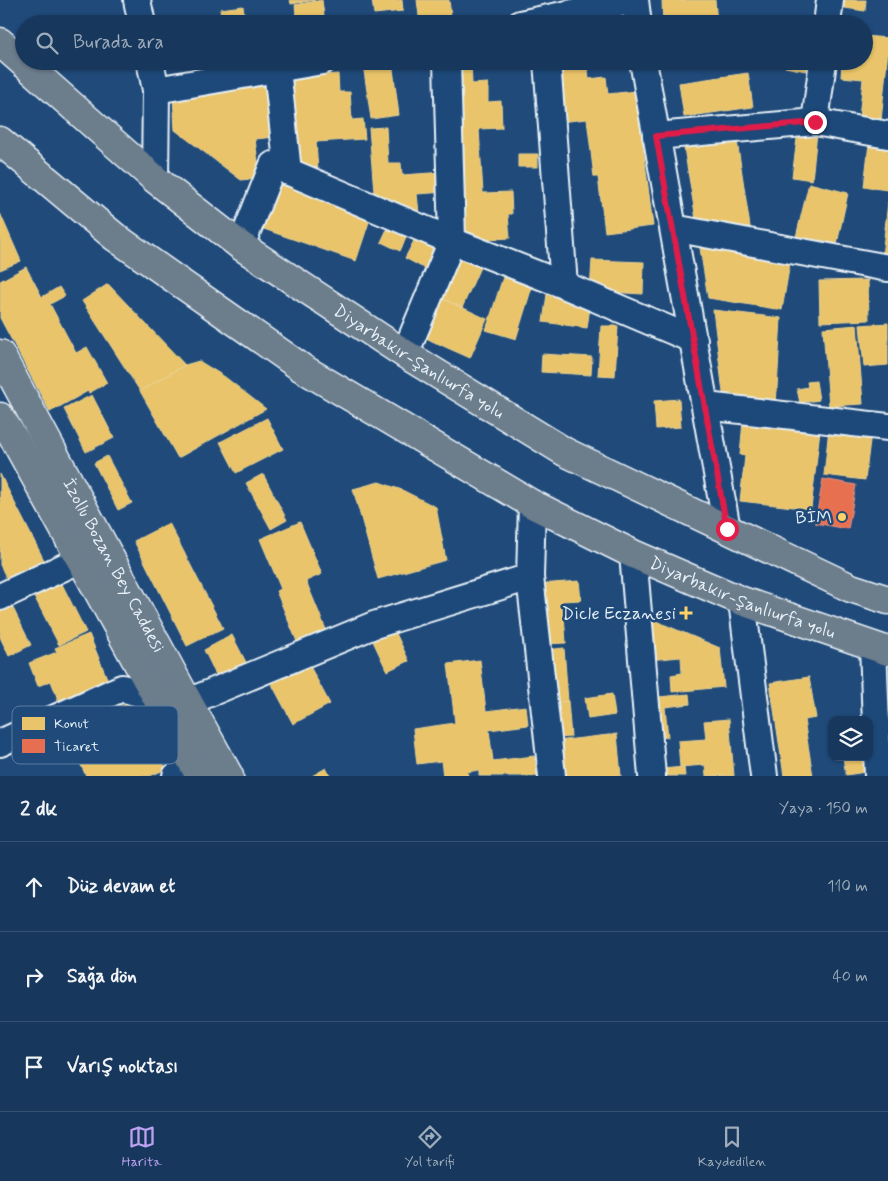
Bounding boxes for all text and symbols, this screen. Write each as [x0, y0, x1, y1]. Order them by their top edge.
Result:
search box [15, 15, 873, 70]
icon: search [33, 29, 61, 57]
text: Burada ara [73, 30, 164, 55]
route end [804, 111, 827, 134]
street label: Diyarbakır-Şanlıurfa yolu [328, 299, 508, 425]
street label: İzollu Bozan Bey Caddesi [56, 474, 170, 657]
place label: BİM [795, 506, 832, 530]
marker: BİM [836, 511, 848, 523]
route start [716, 518, 739, 541]
street label: Diyarbakır-Şanlıurfa yolu [645, 551, 838, 645]
place label: Dicle Eczanesi [562, 602, 676, 626]
marker: Dicle Eczanesi [680, 607, 692, 619]
legend [12, 706, 178, 764]
text: Konut [54, 715, 90, 733]
map controls [828, 716, 873, 761]
button: layers [828, 716, 873, 761]
text: Ticaret [54, 738, 100, 756]
text: 2 dk [20, 795, 57, 823]
text: Yaya · 150 m [779, 798, 868, 819]
icon: ahead [20, 873, 48, 901]
text: Düz devam et [67, 874, 175, 899]
text: 110 m [827, 876, 868, 897]
icon: right [20, 963, 48, 991]
text: Sağa dön [67, 964, 137, 989]
text: 40 m [832, 966, 868, 987]
icon: arrive [20, 1053, 48, 1081]
text: Varış noktası [67, 1054, 178, 1079]
tab: Harita [121, 1123, 162, 1171]
tab: Yol tarifi [405, 1123, 455, 1171]
tab: Kaydedilen [698, 1123, 766, 1171]

